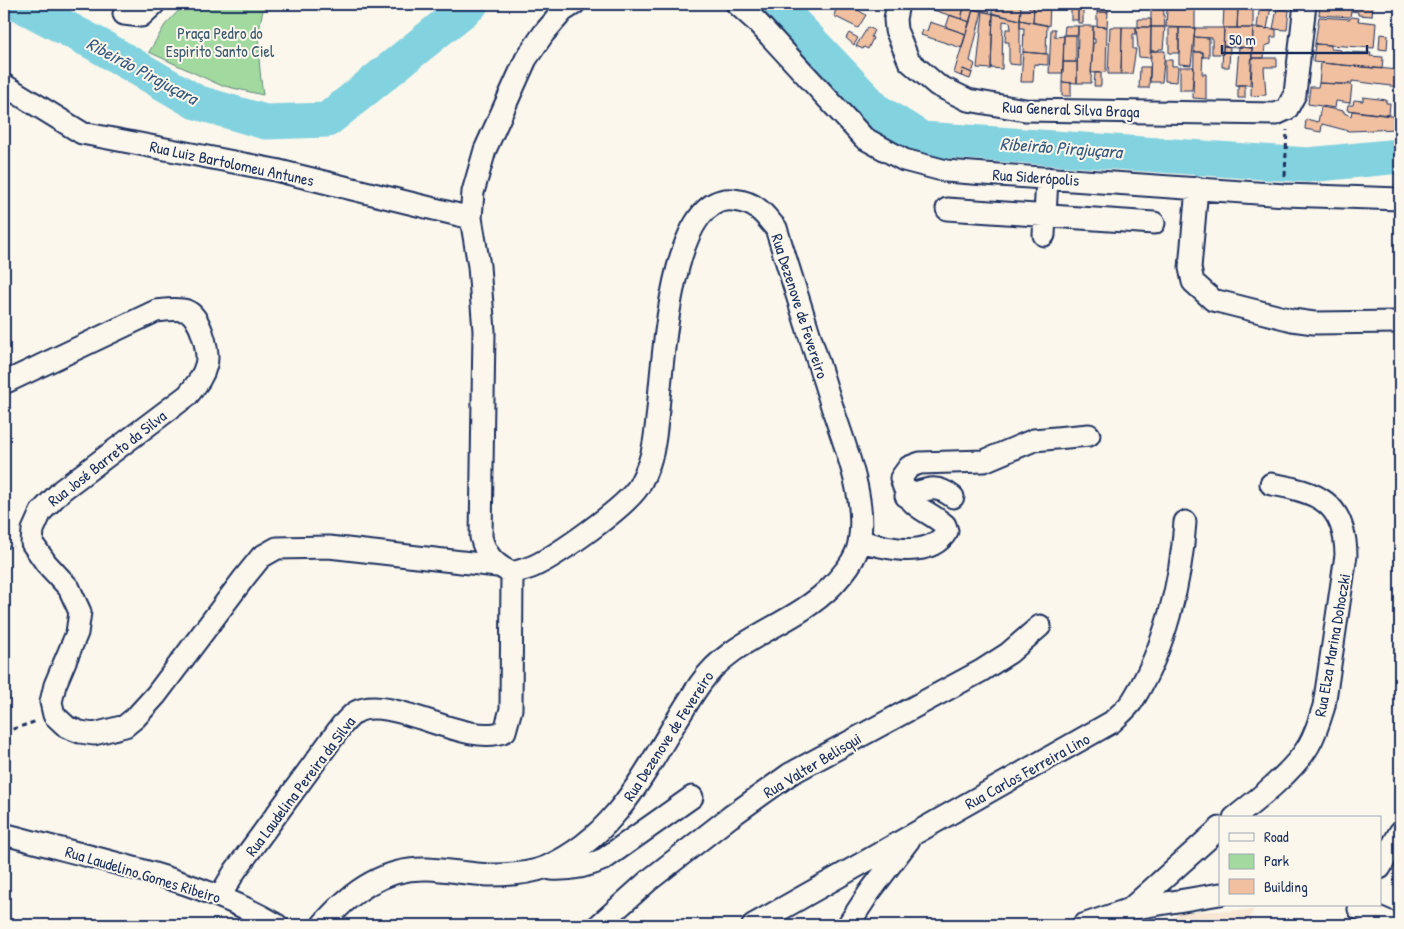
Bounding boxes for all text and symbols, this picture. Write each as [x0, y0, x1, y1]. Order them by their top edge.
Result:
park label: Praça Pedro do Espirito Santo Ciel [166, 22, 275, 62]
scale bar [1222, 22, 1366, 54]
text: 50 m [1229, 29, 1256, 50]
water label: Ribeirão Pirajuçara [82, 31, 204, 111]
street label: Rua General Silva Braga [1002, 96, 1140, 122]
water label: Ribeirão Pirajuçara [999, 131, 1125, 164]
street label: Rua Luiz Bartolomeu Antunes [148, 135, 316, 191]
street label: Rua Siderópolis [992, 163, 1080, 191]
street label: Rua Dezenove de Fevereiro [766, 231, 834, 382]
street label: Rua José Barreto da Silva [43, 405, 171, 511]
street label: Rua Elza Marina Dohoczki [1309, 572, 1355, 718]
street label: Rua Dezenove de Fevereiro [618, 666, 719, 805]
street label: Rua Laudelina Pereira da Silva [240, 711, 360, 861]
street label: Rua Valter Belisqui [759, 727, 865, 803]
street label: Rua Carlos Ferreira Lino [961, 727, 1094, 814]
legend [1219, 816, 1382, 906]
text: Road [1264, 826, 1289, 847]
street label: Rua Laudelino Gomes Ribeiro [63, 840, 224, 908]
text: Park [1264, 850, 1289, 871]
text: Building [1264, 876, 1308, 897]

